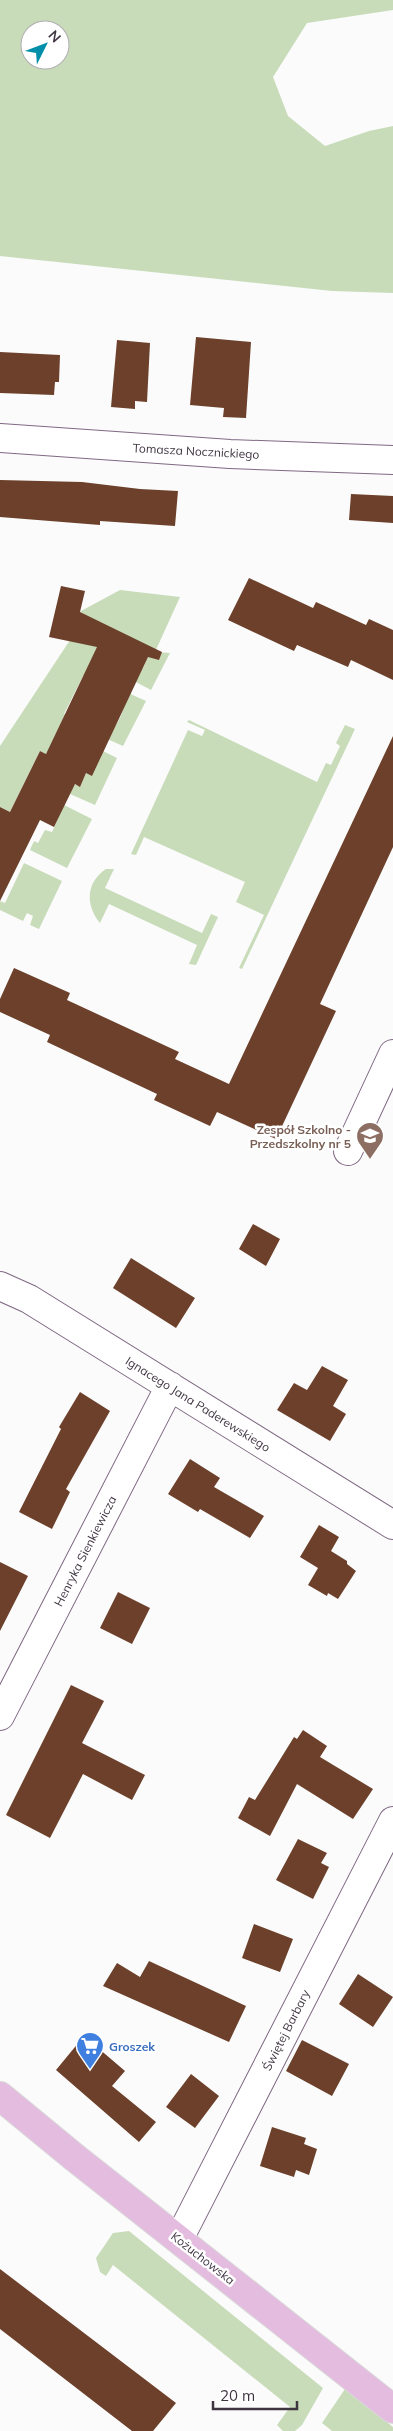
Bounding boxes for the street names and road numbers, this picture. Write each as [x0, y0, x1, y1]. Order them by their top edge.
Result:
street label: Tomasza Nocznickiego [132, 440, 260, 462]
street label: Ignacego Jana Paderewskiego [123, 1353, 273, 1455]
street label: Henryka Sienkiewicza [51, 1493, 119, 1609]
street label: Świętej Barbary [259, 1986, 313, 2073]
street label: Kożuchowska [168, 2228, 238, 2288]

